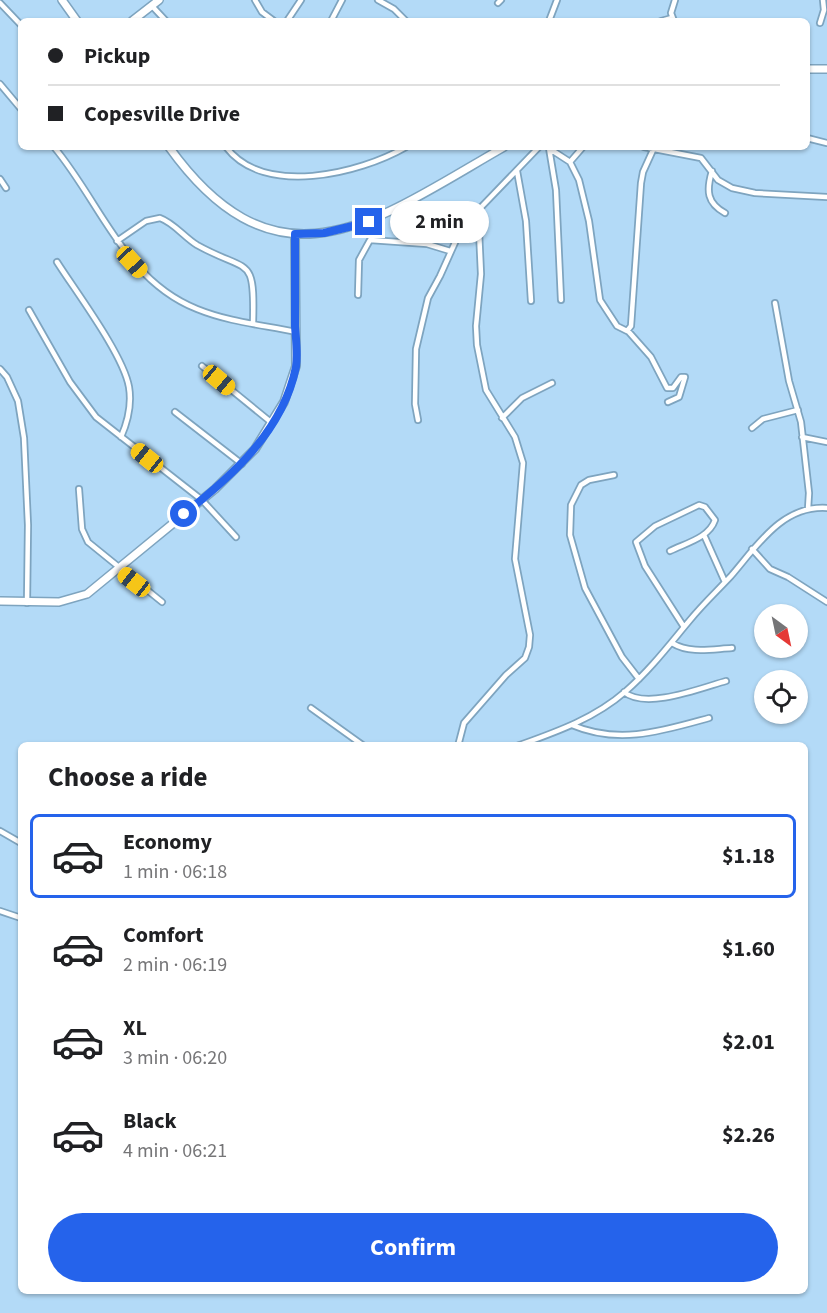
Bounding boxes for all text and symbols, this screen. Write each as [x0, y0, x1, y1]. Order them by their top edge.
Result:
text: Pickup [84, 40, 150, 72]
text: Copesville Drive [84, 98, 240, 130]
callout: 2 min [390, 201, 489, 243]
route end [355, 208, 382, 235]
text: 2 min [415, 208, 464, 236]
car [113, 243, 151, 281]
car [199, 362, 239, 398]
car [127, 440, 167, 476]
route start [170, 500, 197, 527]
car [114, 564, 154, 600]
north arrow [754, 604, 808, 658]
map controls [754, 604, 808, 724]
button: locate [754, 670, 808, 724]
text: Choose a ride [48, 758, 208, 797]
text: Economy [123, 826, 212, 858]
icon: car [51, 829, 105, 883]
text: $1.18 [722, 840, 775, 872]
text: 1 min · 06:18 [123, 858, 227, 886]
text: Comfort [123, 919, 204, 951]
icon: car [51, 922, 105, 976]
text: $1.60 [722, 933, 775, 965]
text: 2 min · 06:19 [123, 951, 227, 979]
text: XL [123, 1012, 147, 1044]
icon: car [51, 1015, 105, 1069]
text: $2.01 [722, 1026, 775, 1058]
text: 3 min · 06:20 [123, 1044, 227, 1072]
text: Black [123, 1105, 177, 1137]
icon: car [51, 1108, 105, 1162]
text: $2.26 [722, 1119, 775, 1151]
text: 4 min · 06:21 [123, 1137, 227, 1165]
button: Confirm [48, 1213, 778, 1282]

